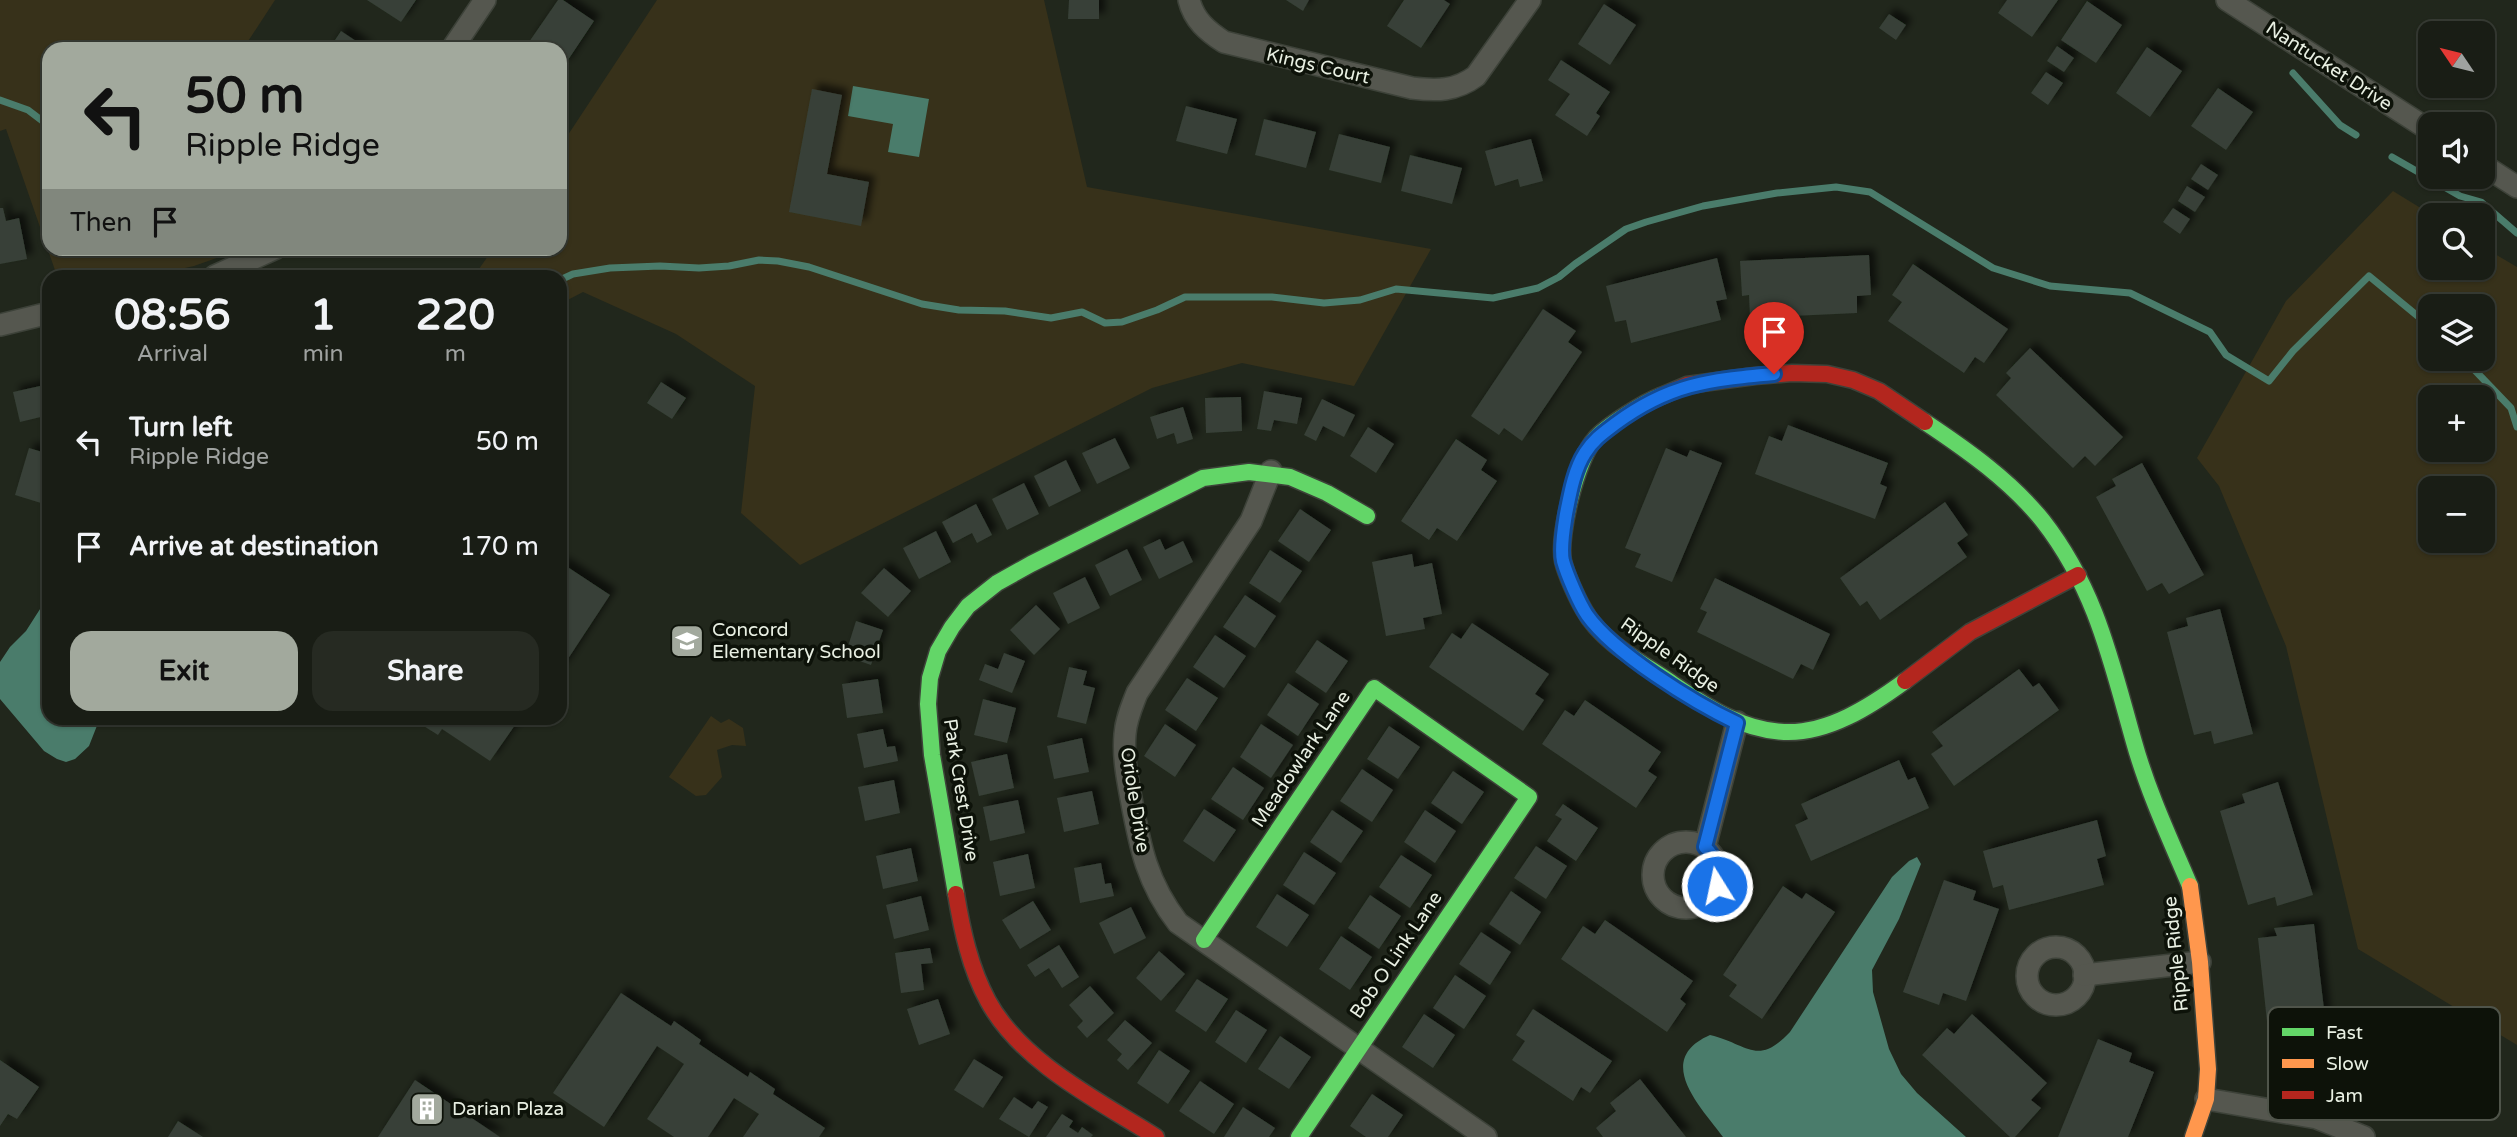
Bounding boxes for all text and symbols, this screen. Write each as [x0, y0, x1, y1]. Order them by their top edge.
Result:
street label: Nantucket Drive [2262, 17, 2396, 115]
north arrow [2418, 21, 2496, 98]
map controls [2418, 21, 2495, 553]
street label: Kings Court [1264, 43, 1372, 89]
text: 50 m [185, 67, 304, 126]
icon: left [70, 70, 161, 161]
button: sound [2418, 112, 2495, 189]
text: Ripple Ridge [185, 127, 380, 165]
icon: arrive [146, 203, 184, 241]
button: search [2418, 203, 2495, 280]
text: Then [70, 207, 132, 238]
text: 08:56 [114, 290, 231, 341]
text: 1 [310, 290, 336, 341]
text: 220 [416, 290, 495, 341]
button: layers [2418, 294, 2495, 371]
pin [1744, 302, 1804, 374]
icon: arrive [1755, 313, 1793, 351]
text: Arrival [137, 340, 208, 368]
text: min [303, 340, 344, 368]
text: m [445, 340, 466, 368]
button: + [2418, 385, 2495, 462]
text: Turn left [129, 412, 232, 443]
icon: left [70, 423, 108, 461]
text: 50 m [476, 426, 539, 457]
text: Ripple Ridge [129, 443, 269, 471]
button: − [2418, 476, 2495, 553]
icon: arrive [70, 528, 108, 566]
text: Arrive at destination [129, 531, 379, 562]
text: 170 m [459, 531, 539, 562]
street label: Ripple Ridge [1616, 613, 1724, 697]
place label: Concord Elementary School [712, 619, 881, 663]
school or university icon: Concord Elementary School [668, 622, 706, 660]
button: Exit [70, 631, 298, 711]
button: Share [312, 631, 539, 711]
street label: Meadowlark Lane [1247, 687, 1355, 831]
street label: Park Crest Drive [939, 717, 983, 863]
street label: Oriole Drive [1116, 746, 1154, 854]
position arrow [1680, 849, 1754, 923]
street label: Bob O Link Lane [1345, 887, 1447, 1023]
street label: Ripple Ridge [2159, 895, 2193, 1013]
legend [2268, 1007, 2500, 1120]
text: Fast [2326, 1022, 2363, 1044]
text: Slow [2326, 1053, 2369, 1075]
text: Jam [2326, 1085, 2363, 1107]
building icon: Darian Plaza [408, 1090, 446, 1128]
place label: Darian Plaza [452, 1098, 564, 1120]

